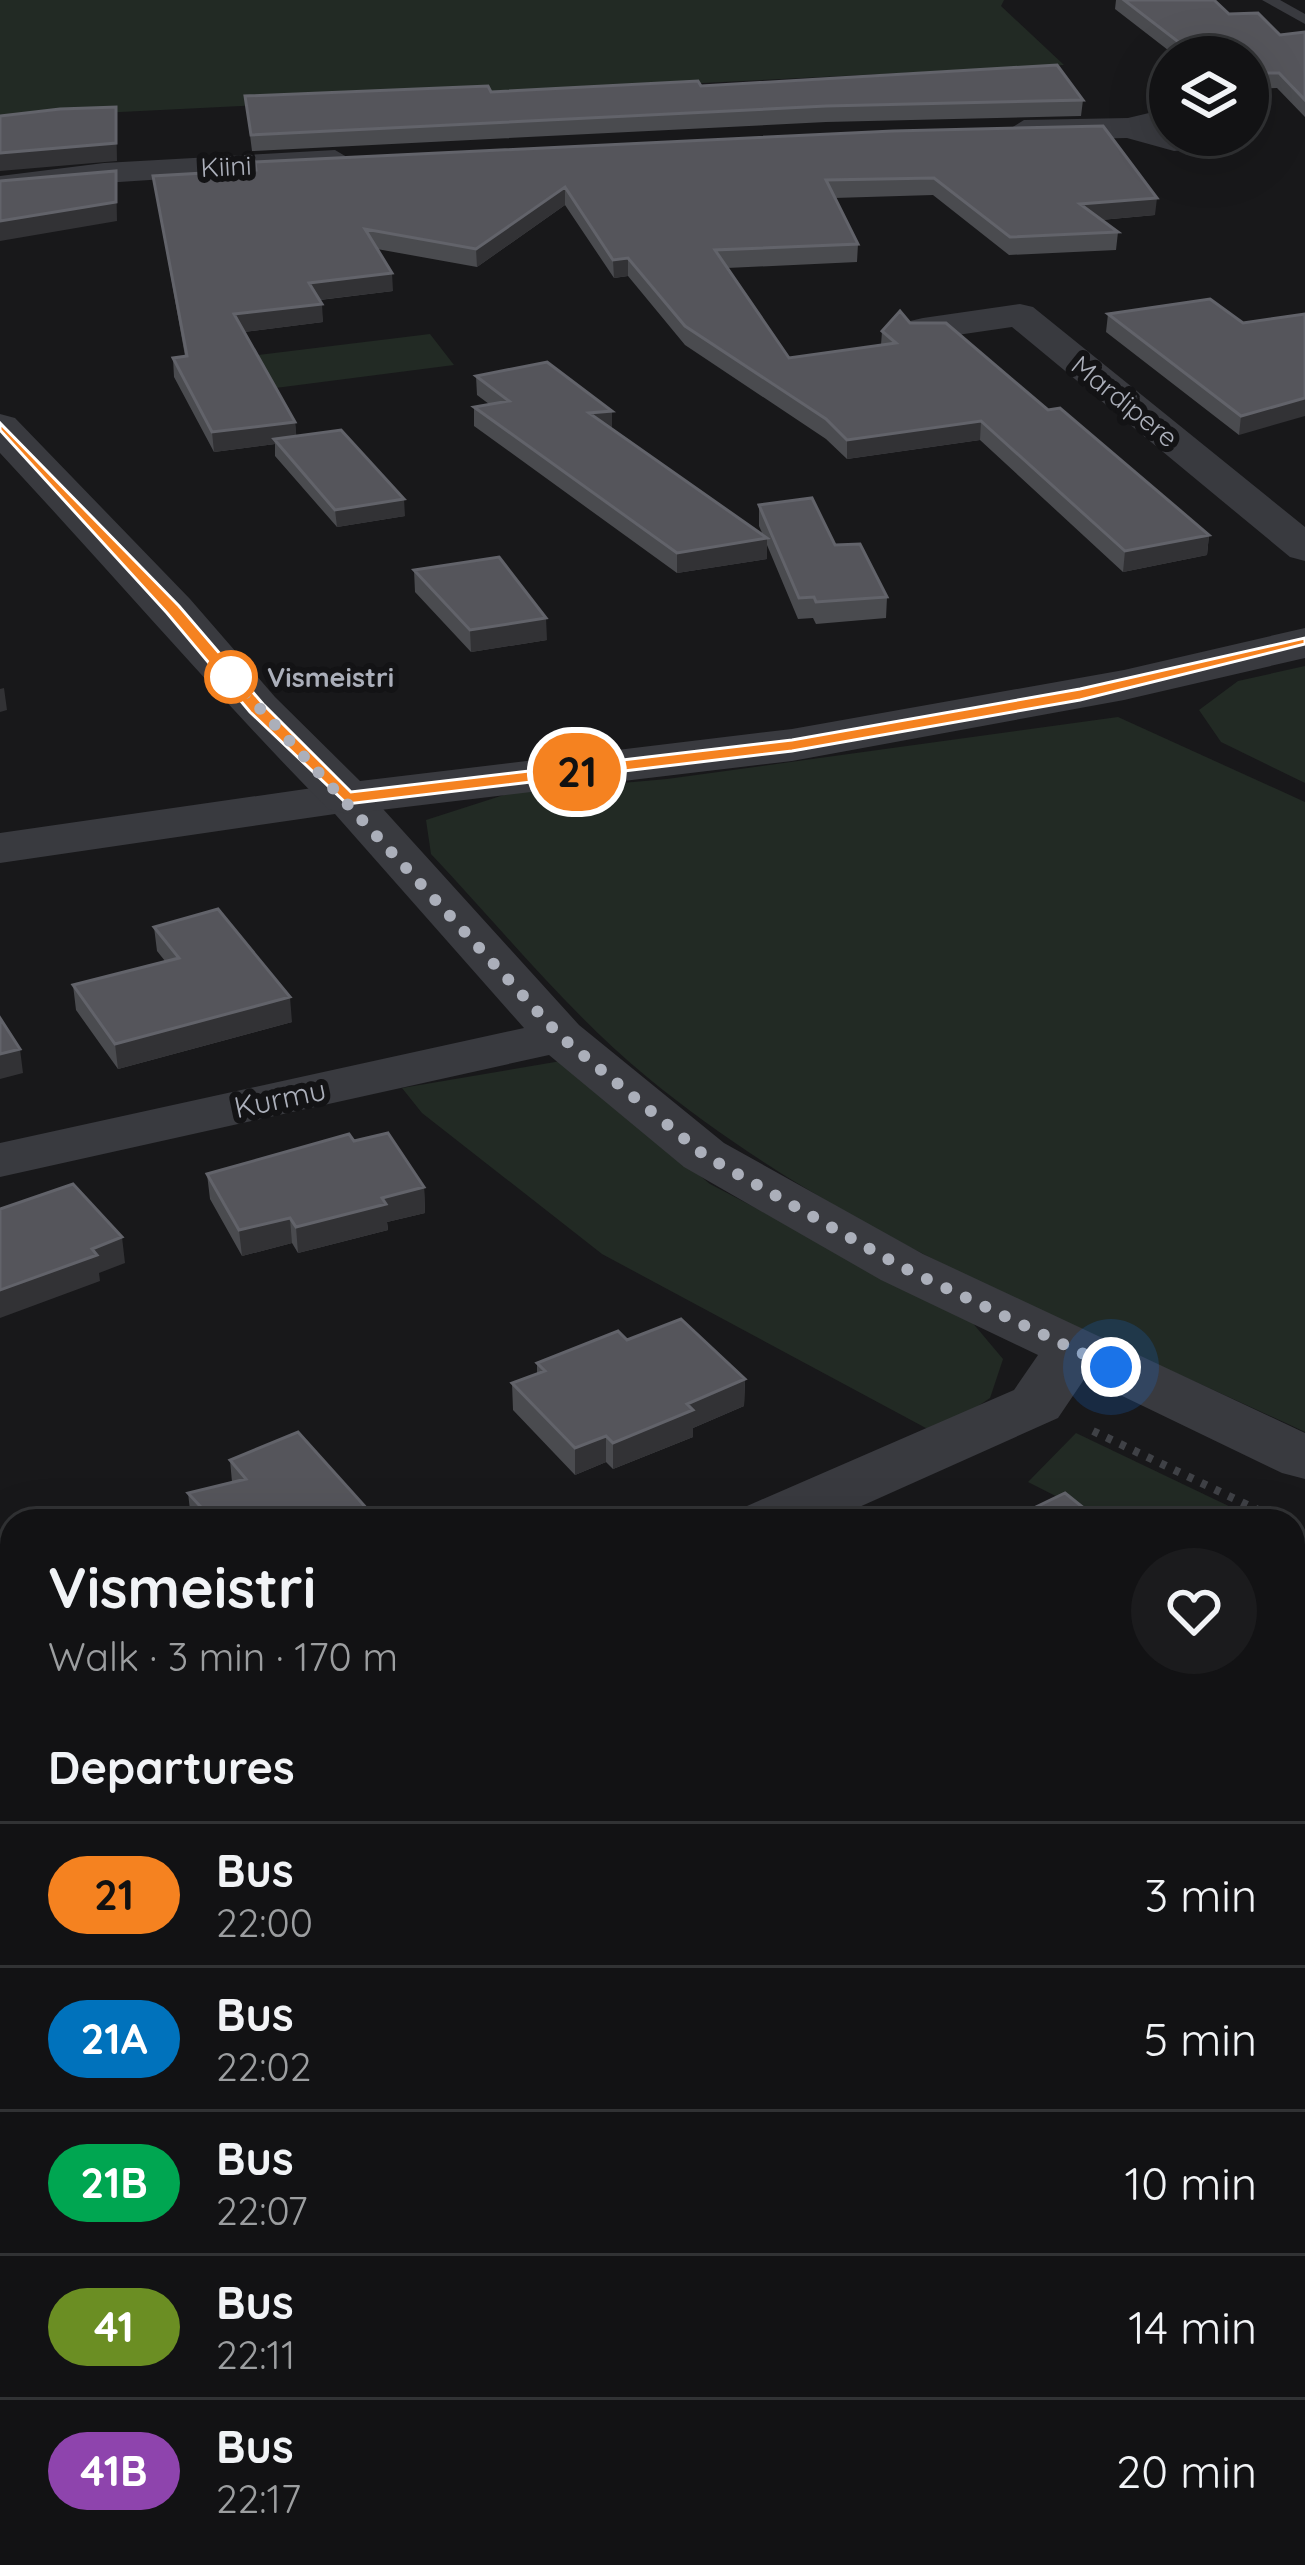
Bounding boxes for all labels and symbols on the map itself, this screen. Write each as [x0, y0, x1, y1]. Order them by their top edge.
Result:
street label: Kiini [200, 148, 252, 184]
street label: Mardipere [1065, 348, 1185, 454]
marker: Vismeistri [206, 652, 256, 702]
place label: Vismeistri [267, 660, 394, 694]
line badge: 21 [523, 733, 631, 811]
street label: Kurmu [231, 1070, 329, 1126]
your location [1081, 1337, 1141, 1397]

